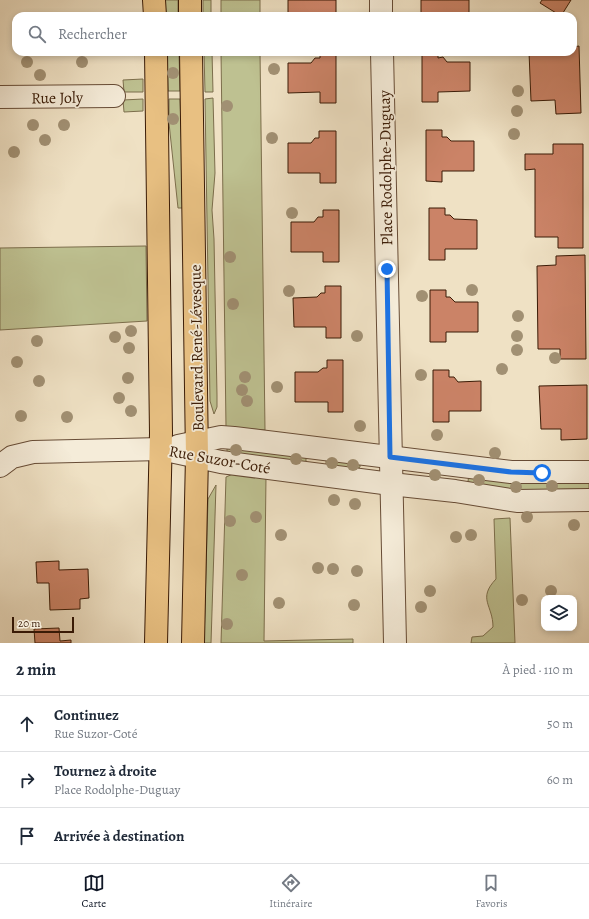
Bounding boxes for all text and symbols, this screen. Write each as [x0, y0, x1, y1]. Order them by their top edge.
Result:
search box [12, 12, 577, 56]
icon: search [26, 23, 48, 45]
text: Rechercher [58, 24, 127, 44]
street label: Rue Joly [31, 87, 84, 109]
street label: Place Rodolphe-Duguay [374, 89, 398, 246]
route end [378, 260, 396, 278]
street label: Boulevard René-Lévesque [185, 264, 209, 432]
street label: Rue Suzor-Coté [167, 440, 272, 480]
route start [533, 464, 551, 482]
map controls [541, 595, 577, 631]
button: layers [541, 595, 577, 631]
scale bar [12, 615, 74, 634]
text: 20 m [18, 616, 40, 631]
text: 2 min [16, 658, 56, 681]
text: À pied · 110 m [503, 661, 573, 678]
text: Continuez [54, 705, 119, 725]
icon: ahead [16, 713, 38, 735]
text: 50 m [547, 715, 573, 732]
text: Rue Suzor-Coté [54, 725, 138, 742]
text: Tournez à droite [54, 761, 157, 781]
icon: right [16, 769, 38, 791]
text: 60 m [547, 771, 573, 788]
text: Place Rodolphe-Duguay [54, 781, 180, 798]
icon: arrive [16, 825, 38, 847]
text: Arrivée à destination [54, 826, 185, 846]
tab: Carte [82, 872, 106, 911]
tab: Itinéraire [269, 872, 312, 911]
tab: Favoris [475, 872, 507, 911]

